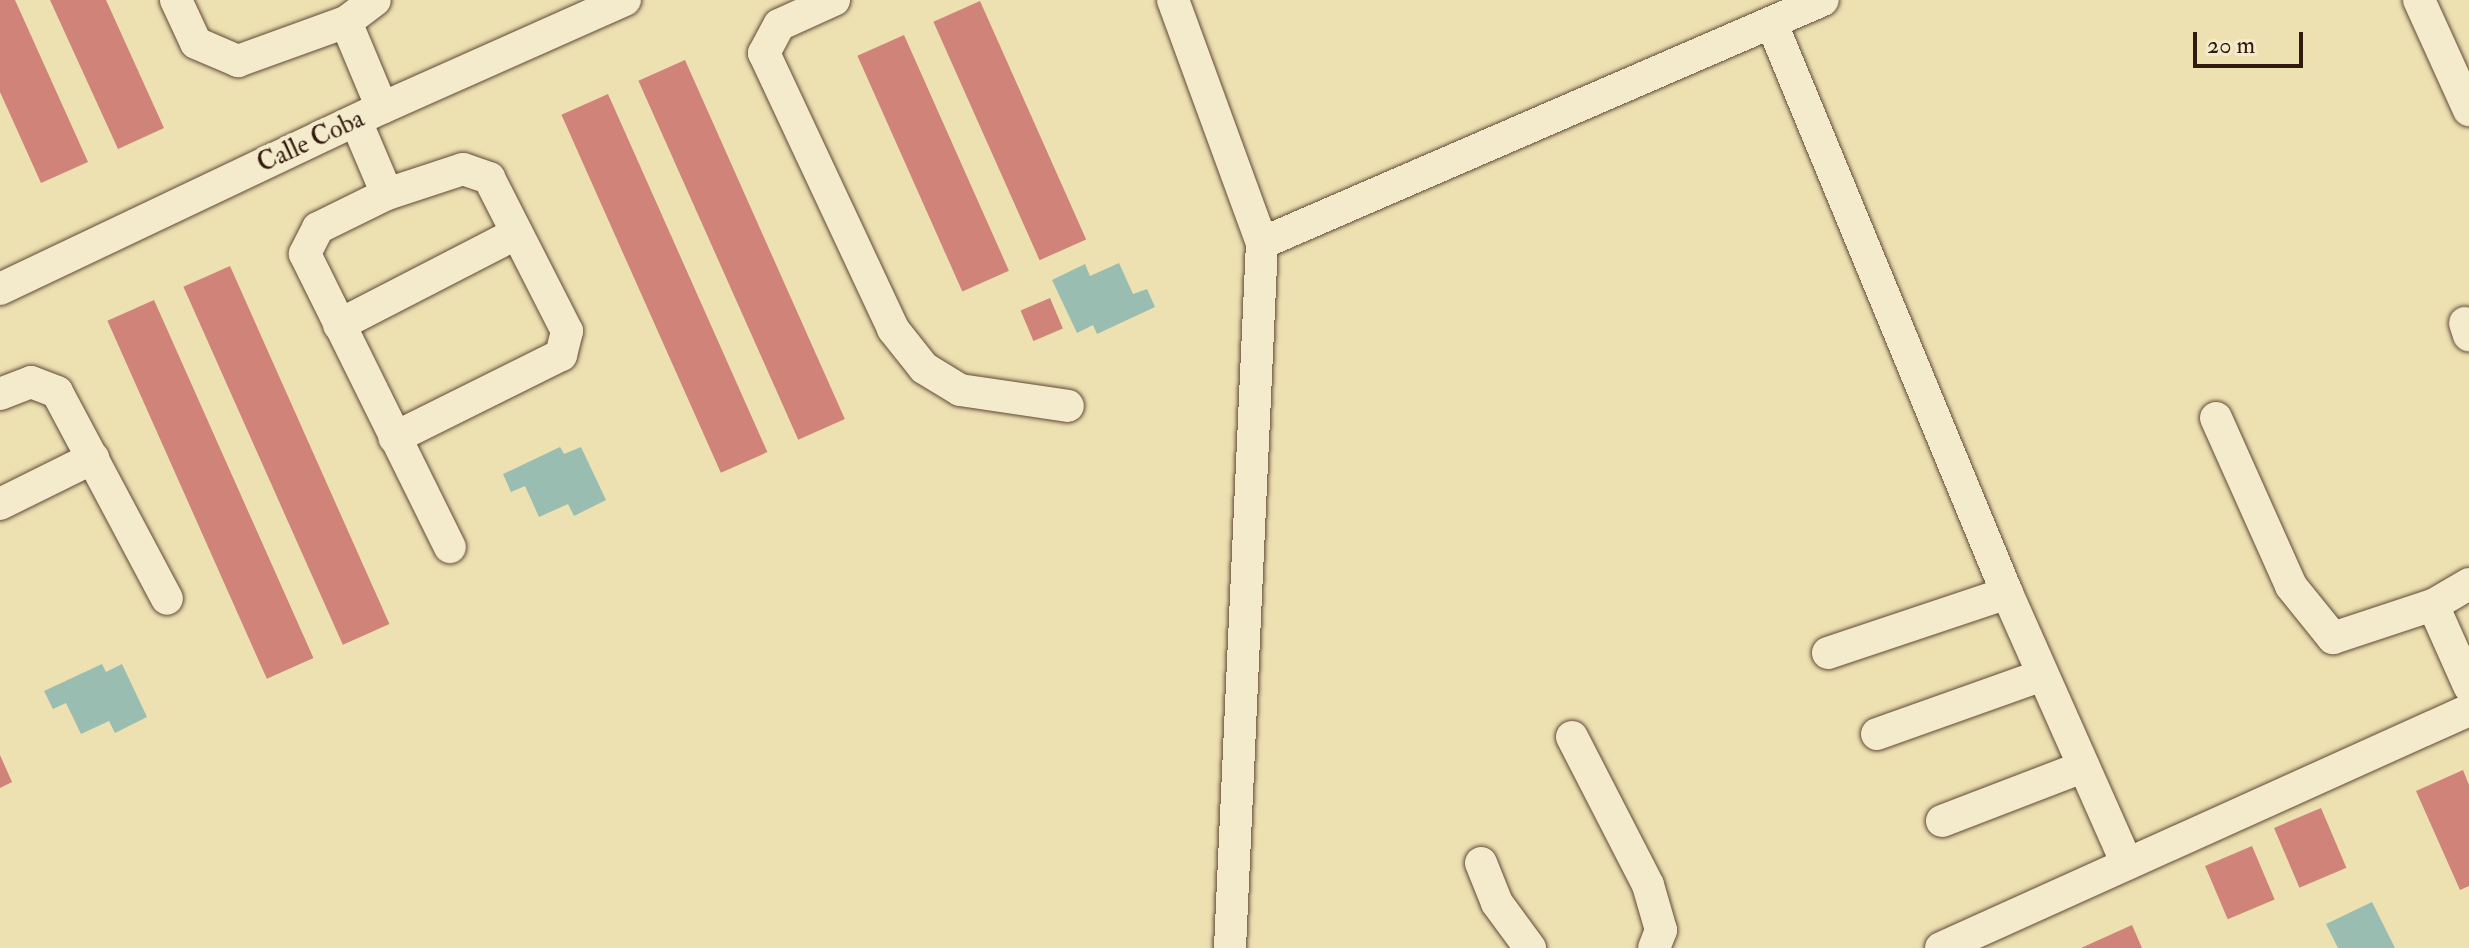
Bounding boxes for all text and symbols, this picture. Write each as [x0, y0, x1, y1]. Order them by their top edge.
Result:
scale bar [2197, 16, 2307, 66]
text: 20 m [2207, 30, 2255, 61]
street label: Calle Coba [253, 104, 369, 180]

